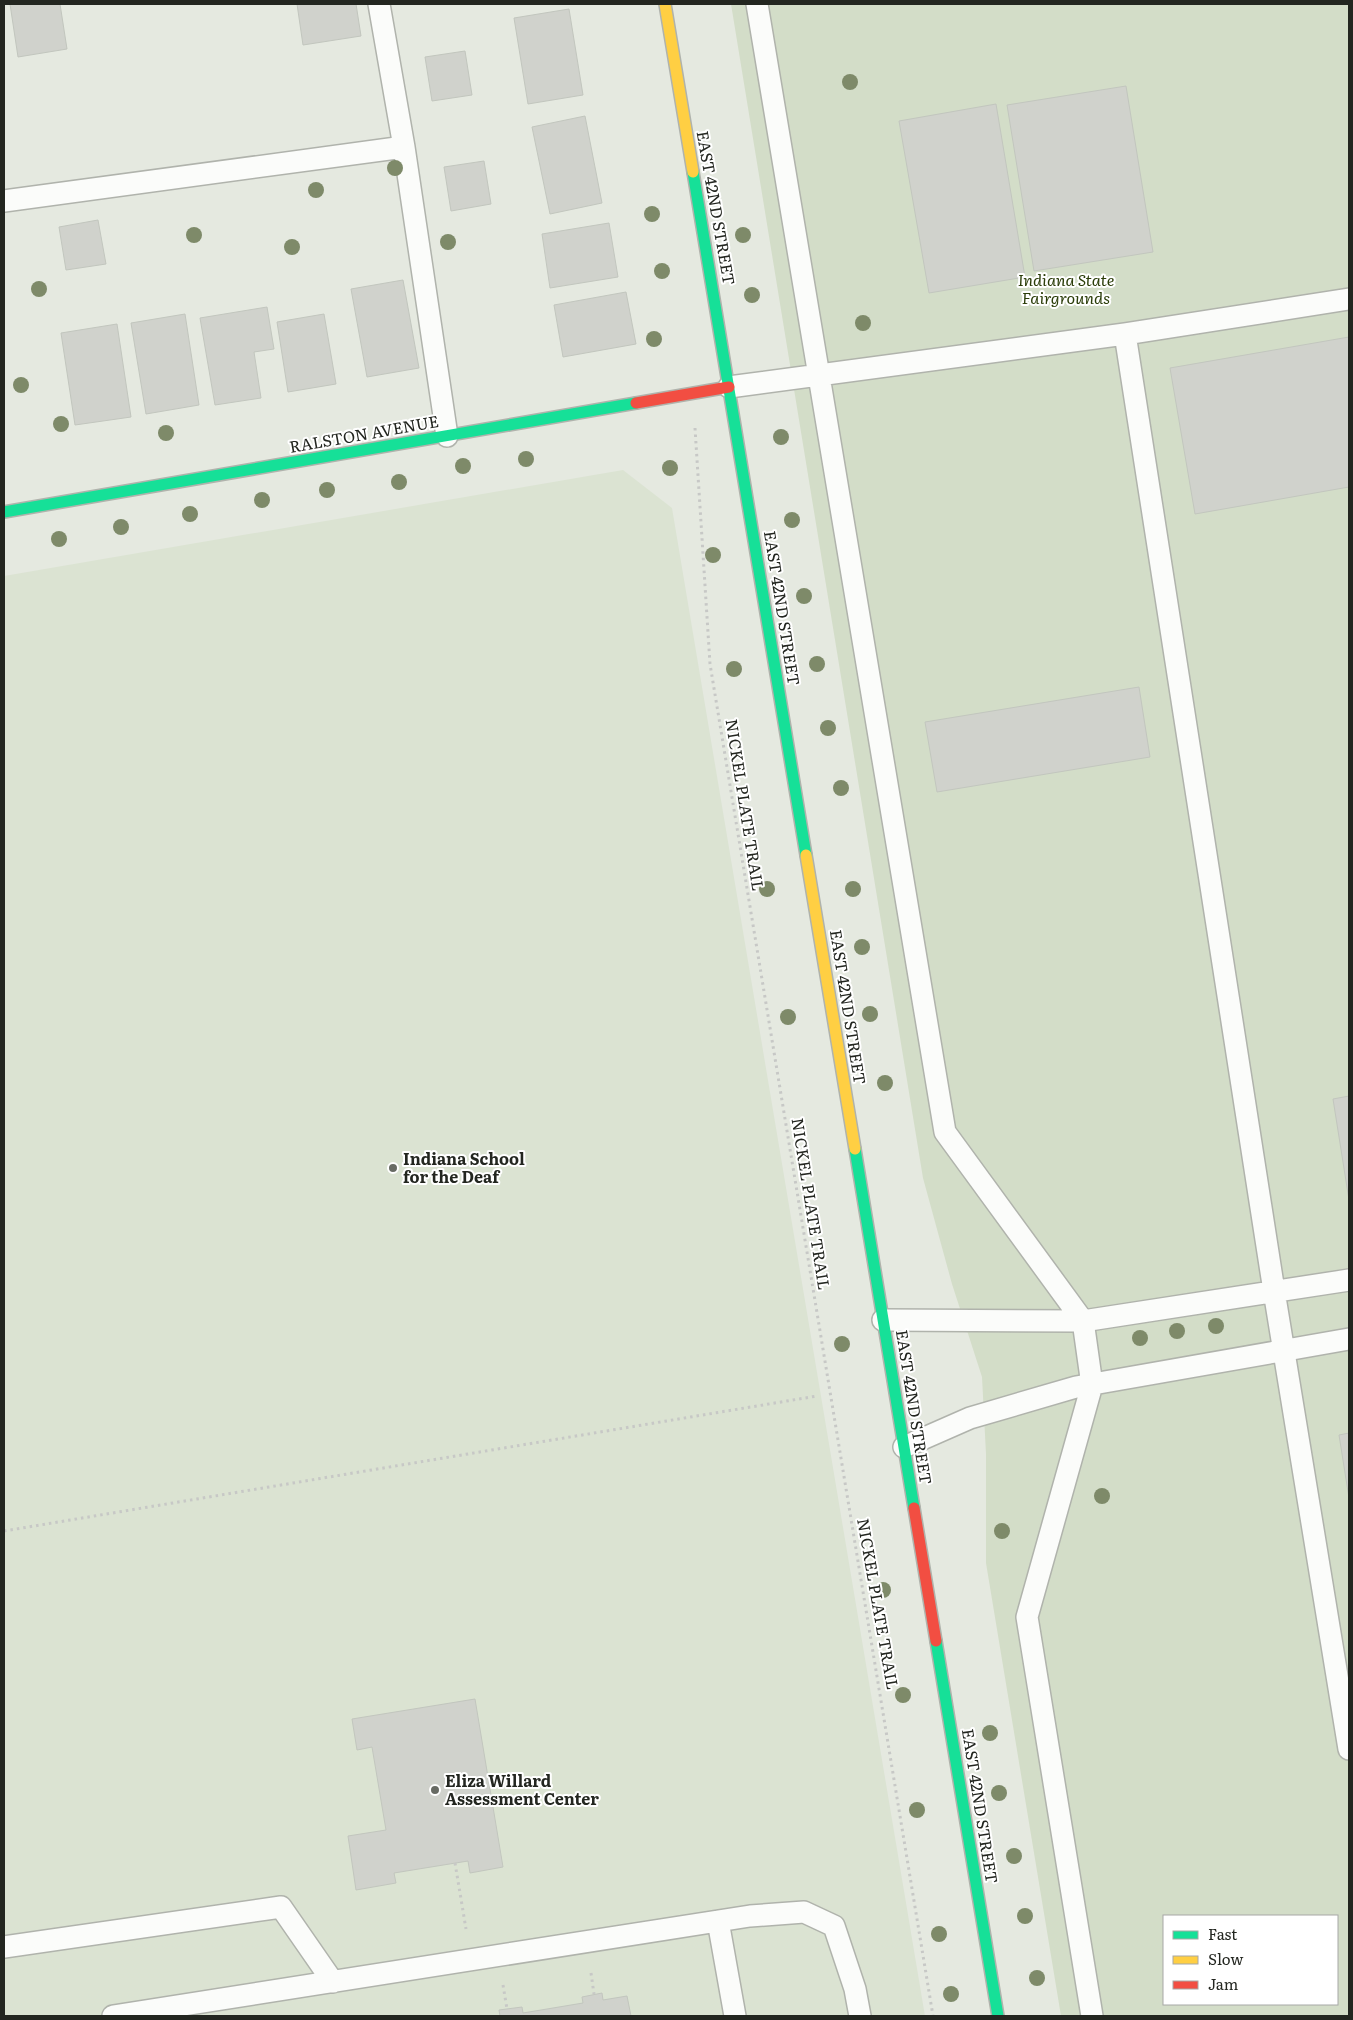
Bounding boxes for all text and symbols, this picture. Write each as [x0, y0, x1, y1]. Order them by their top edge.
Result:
street label: EAST 42ND STREET [692, 129, 742, 287]
park label: Indiana State Fairgrounds [1018, 267, 1114, 309]
street label: RALSTON AVENUE [287, 408, 441, 458]
street label: EAST 42ND STREET [759, 529, 807, 687]
street label: NICKEL PLATE TRAIL [721, 717, 771, 893]
street label: EAST 42ND STREET [825, 928, 873, 1086]
street label: NICKEL PLATE TRAIL [787, 1116, 837, 1292]
place label: Indiana School for the Deaf [403, 1146, 525, 1188]
marker: Indiana School for the Deaf [387, 1162, 399, 1174]
street label: EAST 42ND STREET [891, 1328, 939, 1486]
street label: NICKEL PLATE TRAIL [852, 1516, 906, 1692]
street label: EAST 42ND STREET [957, 1727, 1005, 1885]
place label: Eliza Willard Assessment Center [445, 1768, 599, 1810]
marker: Eliza Willard Assessment Center [429, 1784, 441, 1796]
legend [1163, 1915, 1338, 2005]
text: Fast [1208, 1922, 1237, 1945]
text: Slow [1208, 1947, 1243, 1970]
text: Jam [1208, 1972, 1239, 1995]

